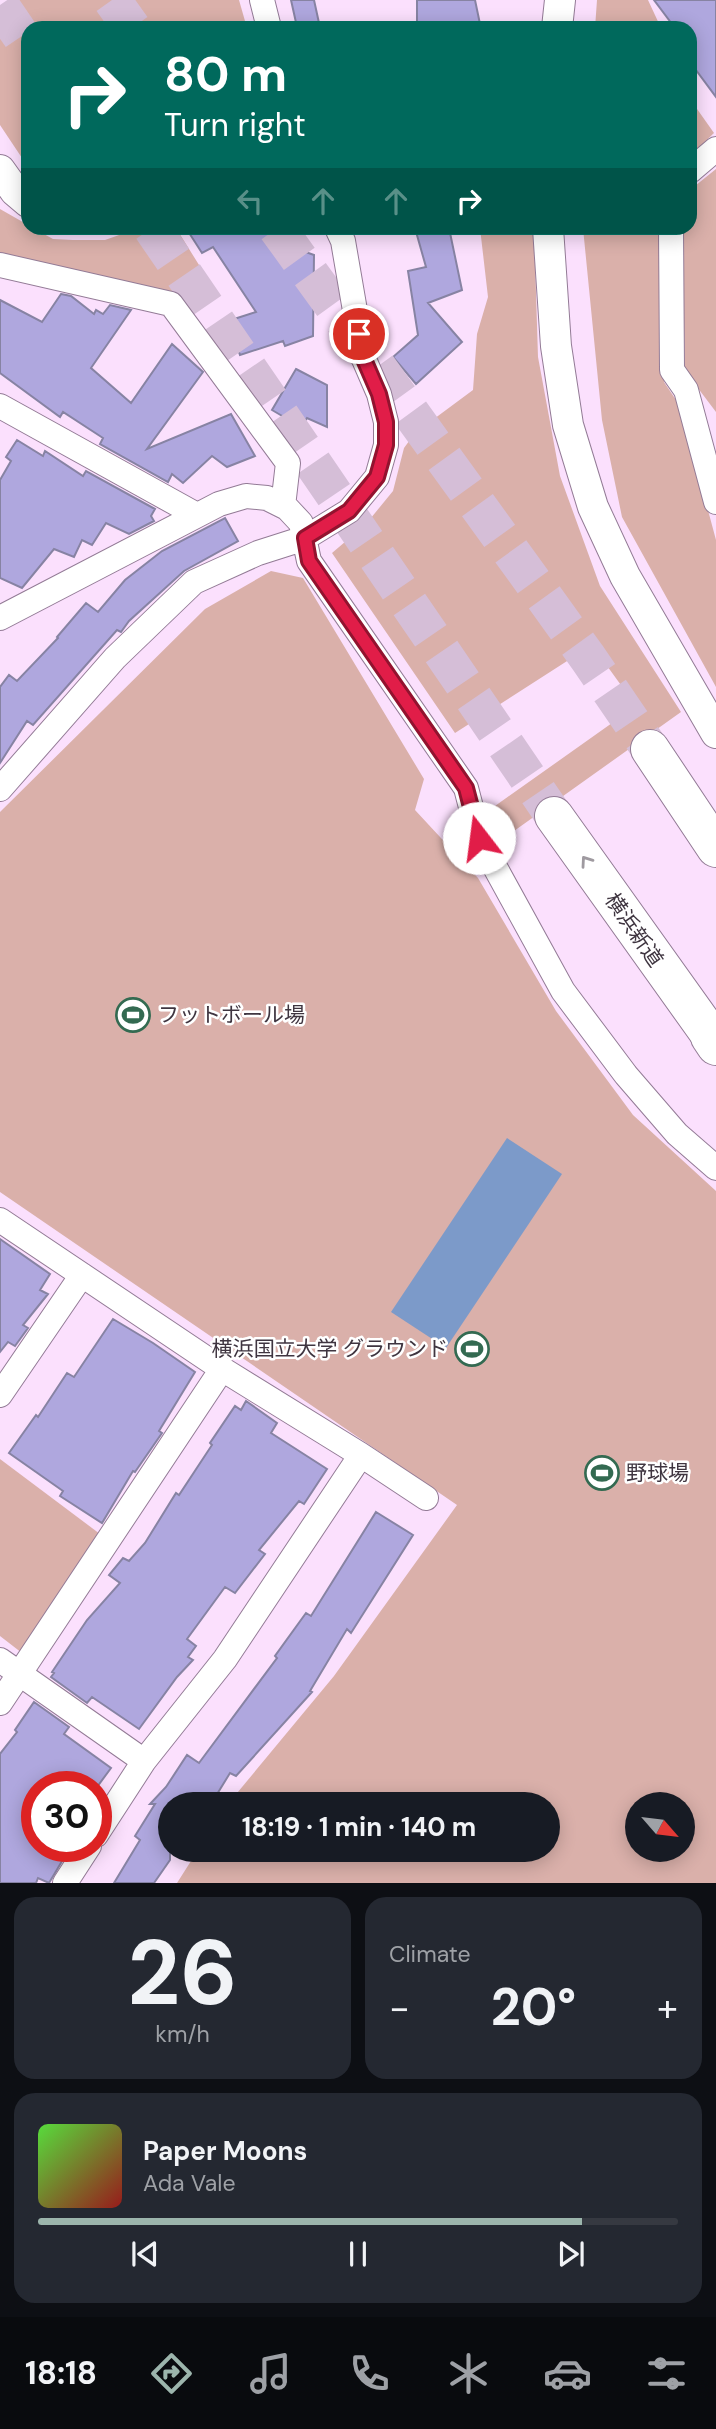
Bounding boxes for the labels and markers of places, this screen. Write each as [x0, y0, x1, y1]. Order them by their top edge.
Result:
pin [329, 304, 389, 364]
sports icon: フットボール場 [114, 996, 152, 1034]
place label: フットボール場 [158, 1001, 305, 1029]
sports icon: 横浜国立大学 グラウンド [453, 1330, 491, 1368]
place label: 横浜国立大学 グラウンド [211, 1335, 448, 1363]
sports icon: 野球場 [583, 1454, 621, 1492]
place label: 野球場 [626, 1459, 689, 1487]

